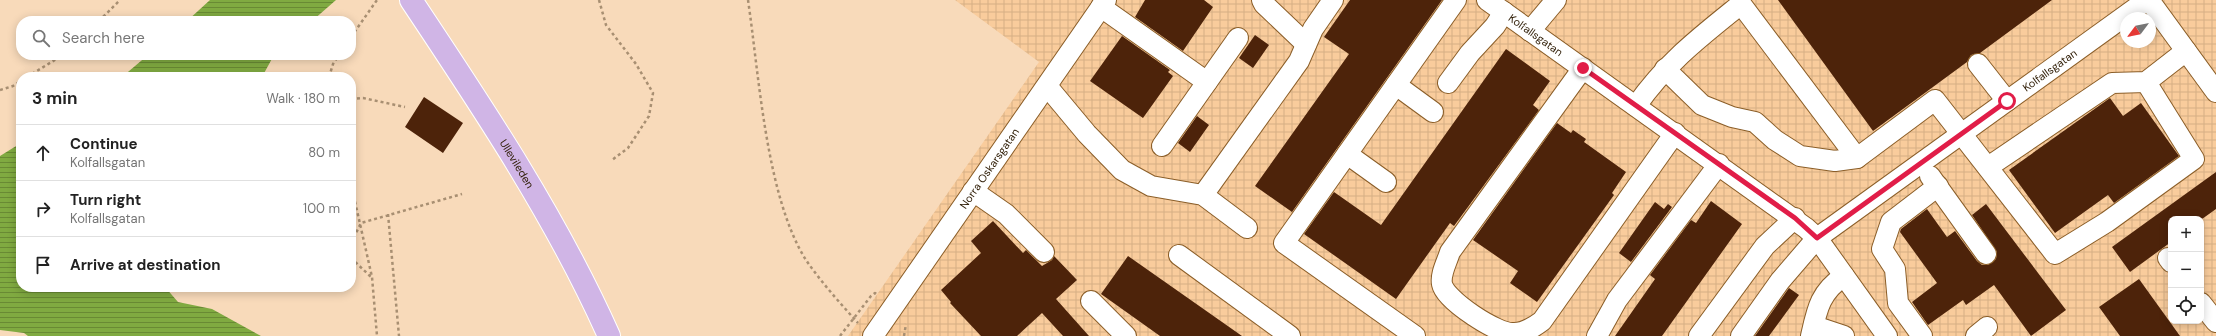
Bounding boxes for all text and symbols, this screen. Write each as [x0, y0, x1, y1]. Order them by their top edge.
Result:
street label: Kolfallsgatan [1506, 11, 1566, 59]
north arrow [2120, 12, 2156, 48]
search box [16, 16, 356, 60]
icon: search [30, 27, 52, 49]
text: Search here [62, 28, 145, 48]
street label: Kolfallsgatan [2020, 46, 2080, 94]
route end [1574, 59, 1592, 77]
text: 3 min [32, 87, 77, 109]
text: Walk · 180 m [266, 90, 340, 107]
route start [1998, 92, 2016, 110]
street label: Norra Oskarsgatan [956, 125, 1022, 211]
text: Continue [70, 134, 138, 154]
street label: Ullevileden [497, 137, 537, 191]
icon: ahead [32, 142, 54, 164]
text: 80 m [308, 144, 340, 161]
text: Kolfallsgatan [70, 154, 145, 171]
text: Turn right [70, 190, 141, 210]
icon: right [32, 198, 54, 220]
text: 100 m [303, 200, 340, 217]
text: Kolfallsgatan [70, 210, 145, 227]
map controls [2168, 216, 2204, 324]
button: + [2168, 216, 2204, 252]
button: − [2168, 252, 2204, 288]
icon: arrive [32, 254, 54, 276]
text: Arrive at destination [70, 255, 221, 275]
button: locate [2168, 288, 2204, 324]

